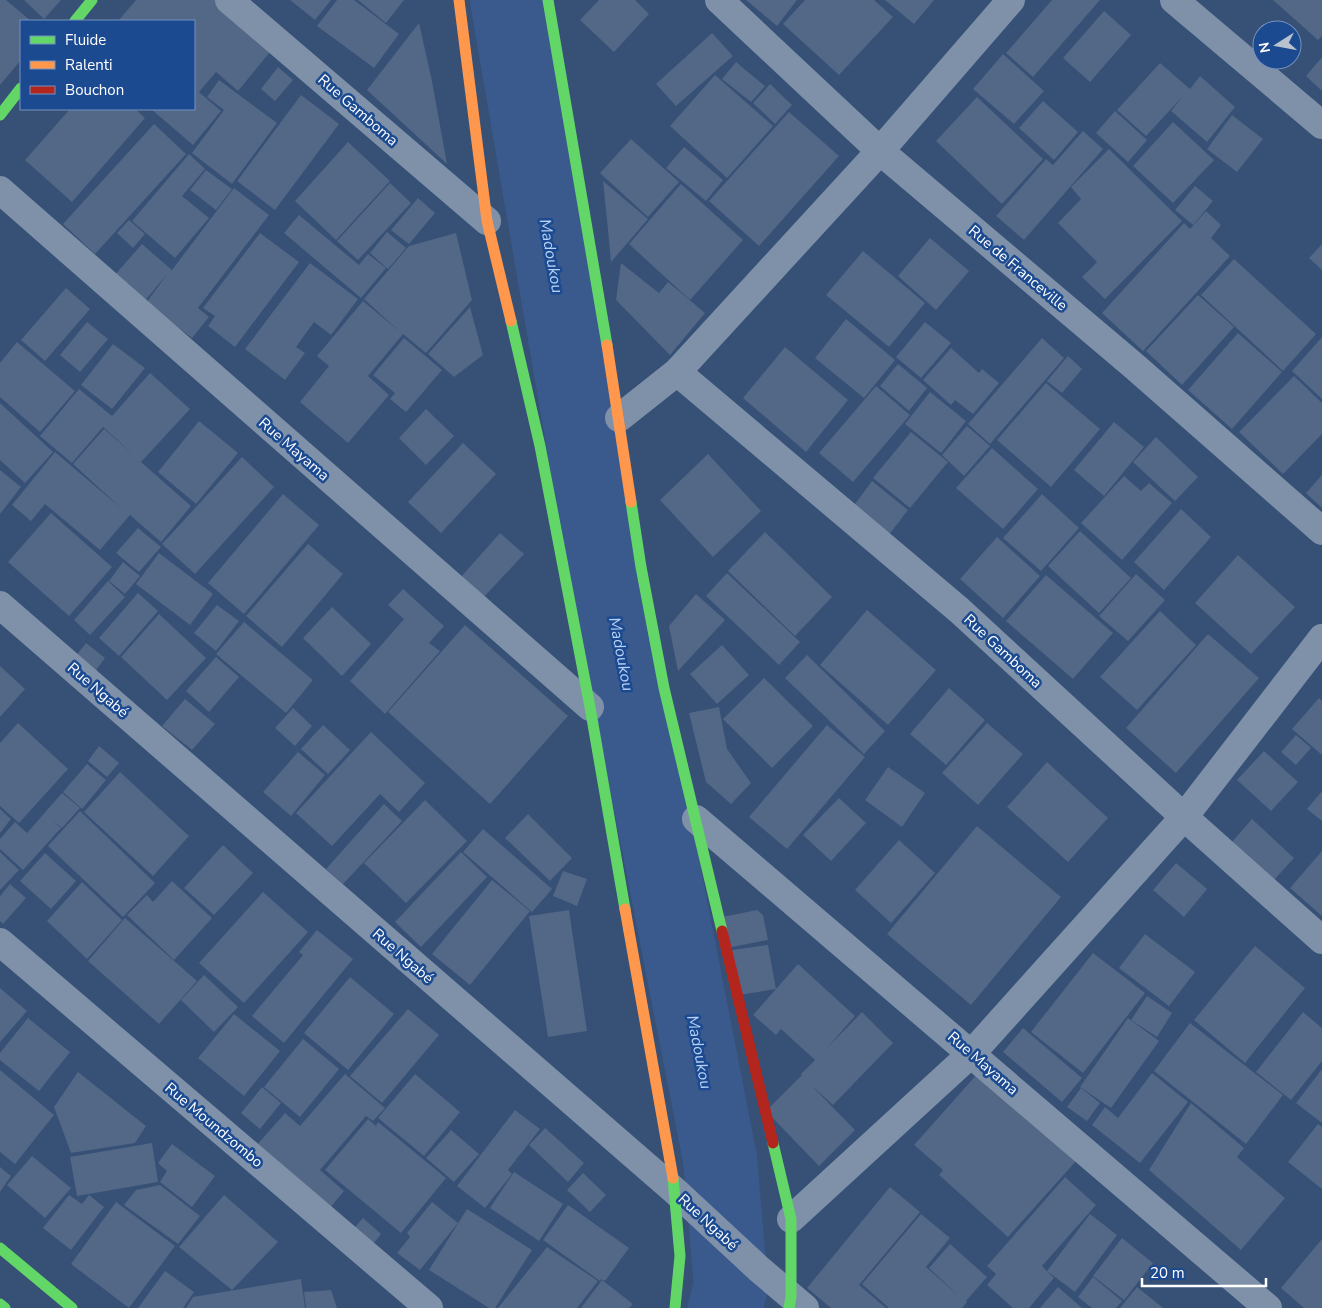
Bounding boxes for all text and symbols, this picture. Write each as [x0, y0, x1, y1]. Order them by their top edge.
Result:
legend [20, 20, 195, 110]
north arrow [1252, 20, 1302, 70]
text: Fluide [65, 30, 106, 50]
text: N [1254, 40, 1275, 54]
text: Ralenti [65, 55, 113, 75]
street label: Rue Gamboma [314, 70, 402, 150]
text: Bouchon [65, 80, 124, 100]
water label: Madoukou [534, 217, 568, 295]
street label: Rue de Franceville [964, 221, 1072, 315]
street label: Rue Mayama [254, 413, 334, 485]
street label: Rue Gamboma [960, 610, 1046, 692]
water label: Madoukou [603, 615, 639, 693]
street label: Rue Ngabé [63, 658, 133, 722]
street label: Rue Ngabé [368, 924, 438, 988]
water label: Madoukou [681, 1013, 717, 1091]
street label: Rue Mayama [943, 1027, 1023, 1099]
street label: Rue Moundzombo [161, 1078, 267, 1172]
street label: Rue Ngabé [674, 1189, 742, 1255]
scale bar [1142, 1256, 1266, 1288]
text: 20 m [1150, 1263, 1185, 1283]

